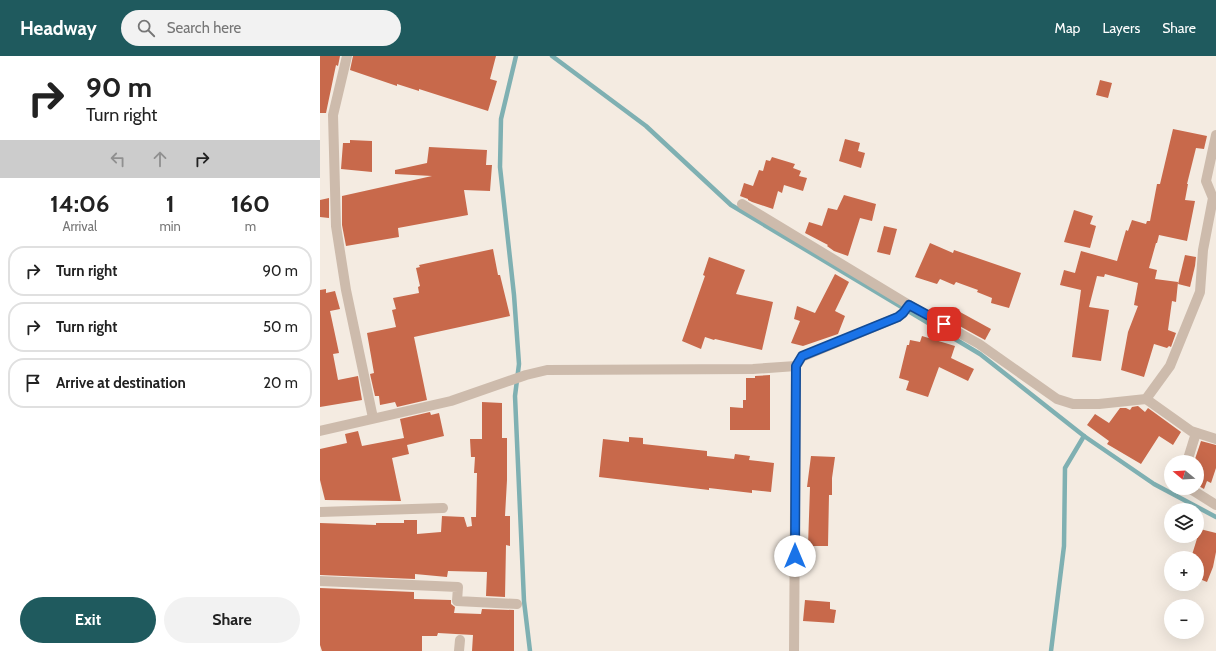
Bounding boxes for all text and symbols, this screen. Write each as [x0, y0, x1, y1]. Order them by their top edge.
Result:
search box [121, 10, 401, 46]
text: Headway [20, 17, 97, 40]
icon: search [135, 17, 157, 39]
text: Search here [167, 19, 241, 37]
text: Map [1055, 19, 1080, 37]
text: Layers [1102, 19, 1140, 37]
text: Share [1162, 19, 1196, 37]
text: 90 m [86, 70, 152, 104]
icon: right [20, 72, 72, 124]
text: Turn right [86, 104, 157, 126]
icon: left [107, 148, 129, 170]
icon: ahead [149, 148, 171, 170]
icon: right [191, 148, 213, 170]
text: 14:06 [50, 189, 109, 218]
text: 1 [166, 189, 175, 218]
text: 160 [231, 189, 270, 218]
text: Arrival [62, 218, 97, 234]
text: min [159, 218, 181, 234]
text: m [245, 218, 256, 234]
icon: right [22, 260, 44, 282]
text: Turn right [56, 262, 117, 280]
text: 90 m [262, 262, 298, 280]
pin [927, 307, 961, 341]
icon: arrive [933, 313, 955, 335]
icon: right [22, 316, 44, 338]
text: Turn right [56, 318, 117, 336]
text: 50 m [263, 318, 298, 336]
icon: arrive [22, 372, 44, 394]
text: Arrive at destination [56, 374, 186, 392]
text: 20 m [263, 374, 298, 392]
north arrow [1164, 455, 1204, 495]
map controls [1164, 455, 1204, 639]
button: layers [1164, 503, 1204, 543]
position arrow [774, 535, 816, 577]
button: + [1164, 551, 1204, 591]
button: Exit [20, 597, 156, 643]
button: Share [164, 597, 300, 643]
button: − [1164, 599, 1204, 639]

